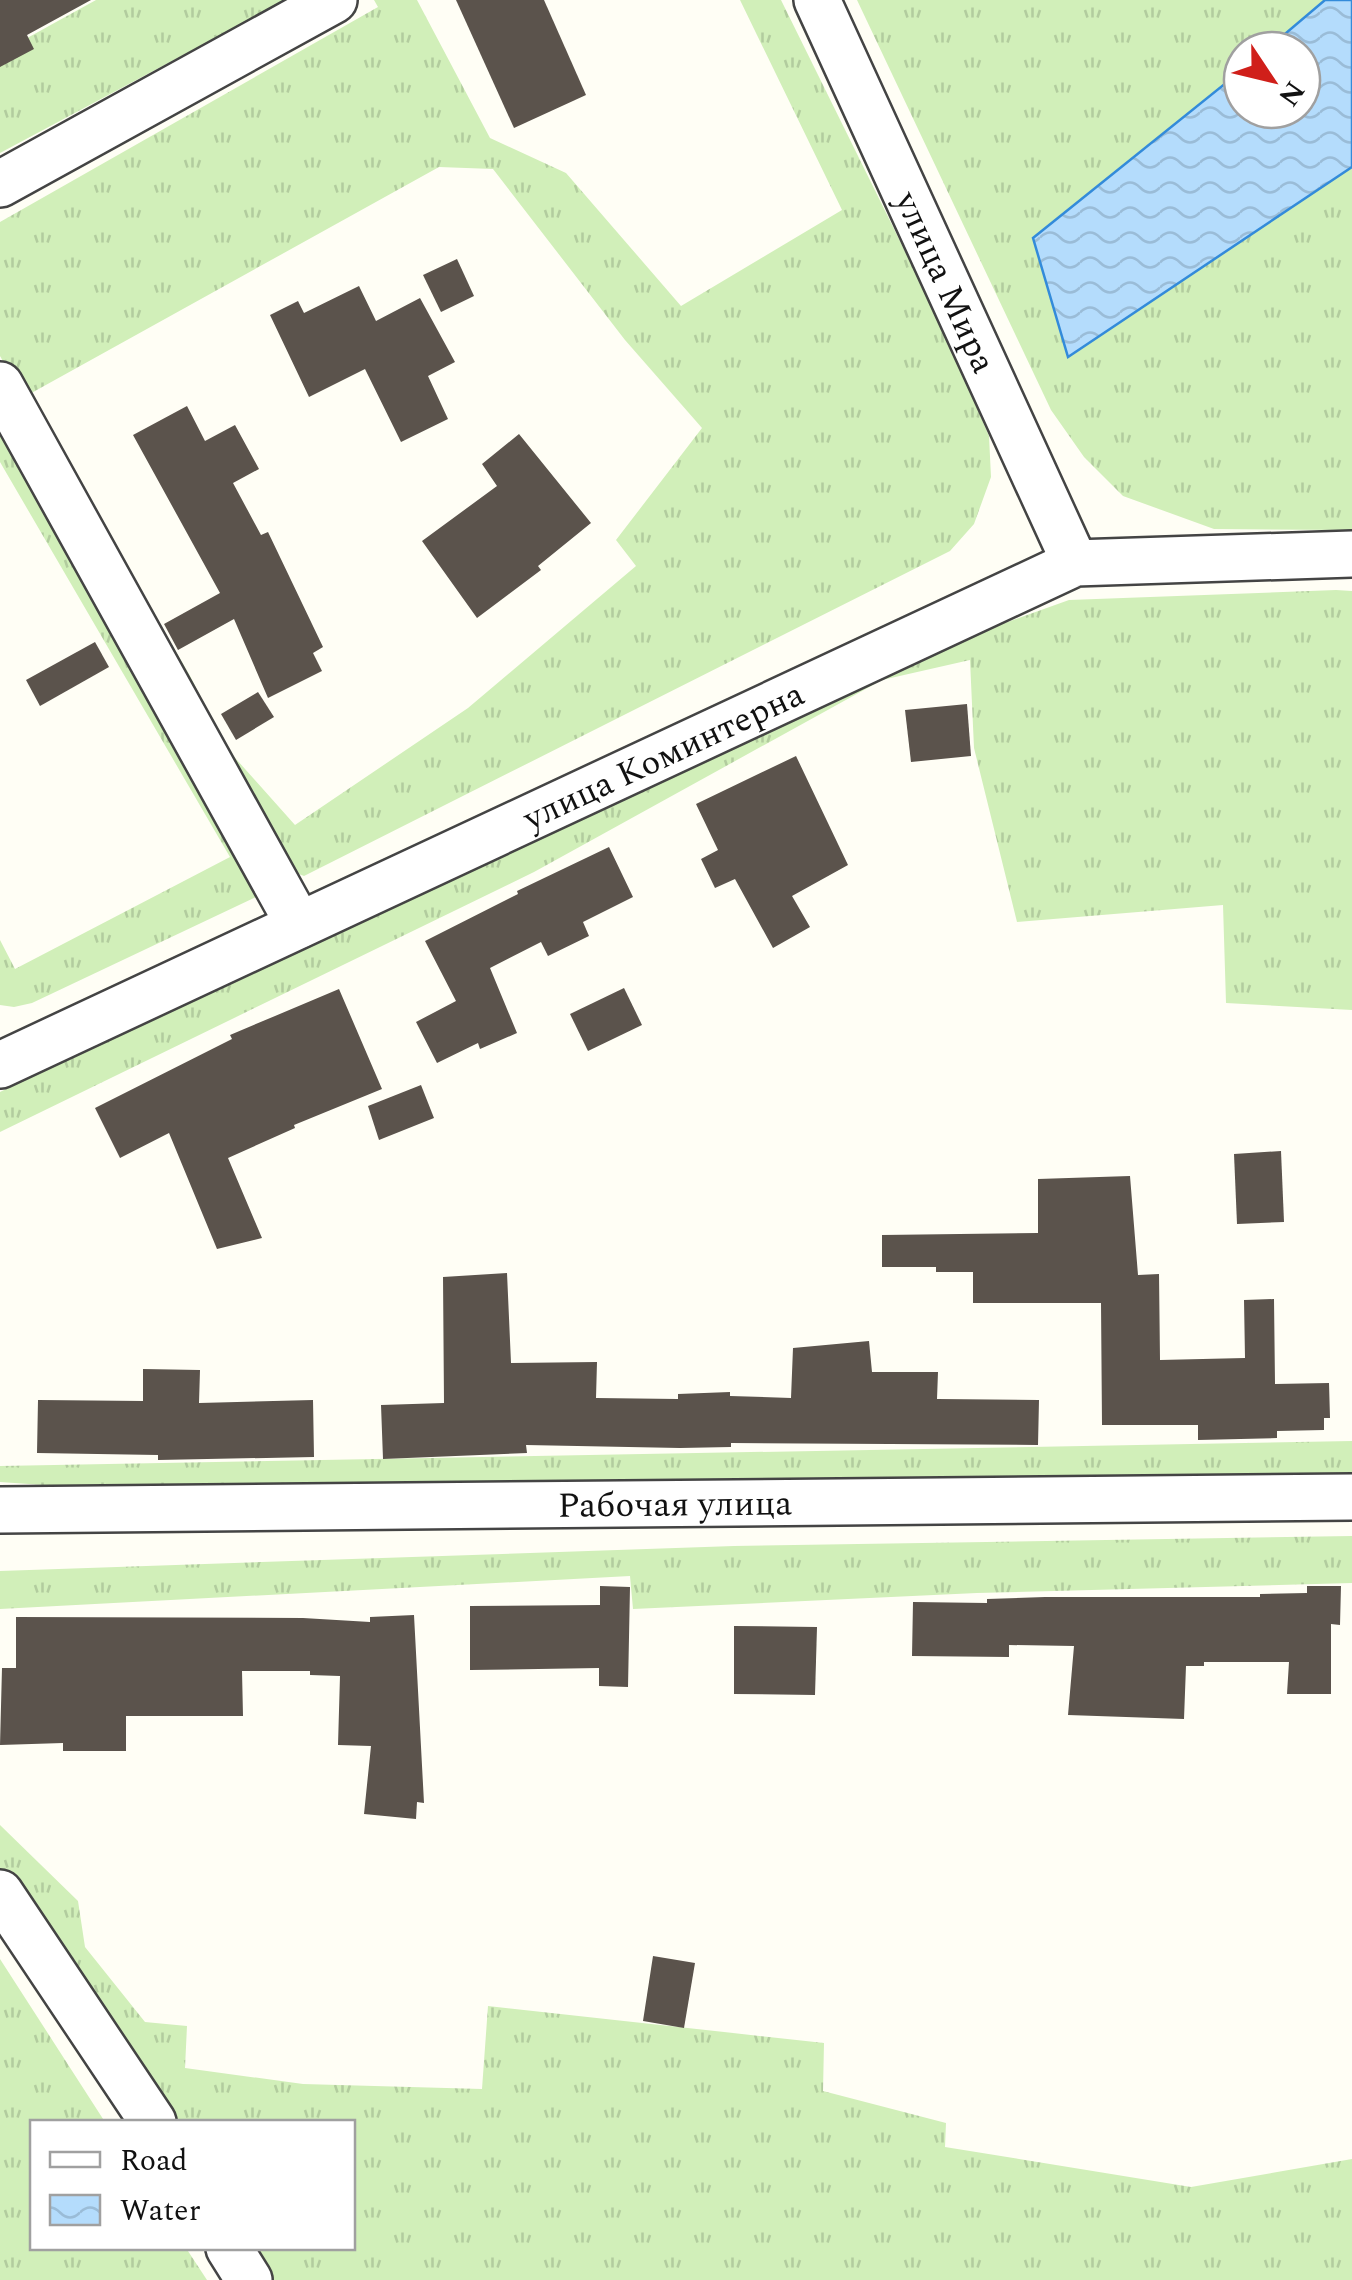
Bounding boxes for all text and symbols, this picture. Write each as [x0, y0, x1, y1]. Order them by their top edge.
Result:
north arrow [1222, 30, 1322, 130]
text: N [1267, 72, 1315, 115]
street label: улица Мира [880, 182, 1009, 382]
street label: улица Коминтерна [514, 668, 813, 846]
street label: Рабочая улица [557, 1477, 793, 1533]
legend [30, 2120, 355, 2250]
text: Road [120, 2138, 188, 2184]
text: Water [120, 2188, 201, 2234]

